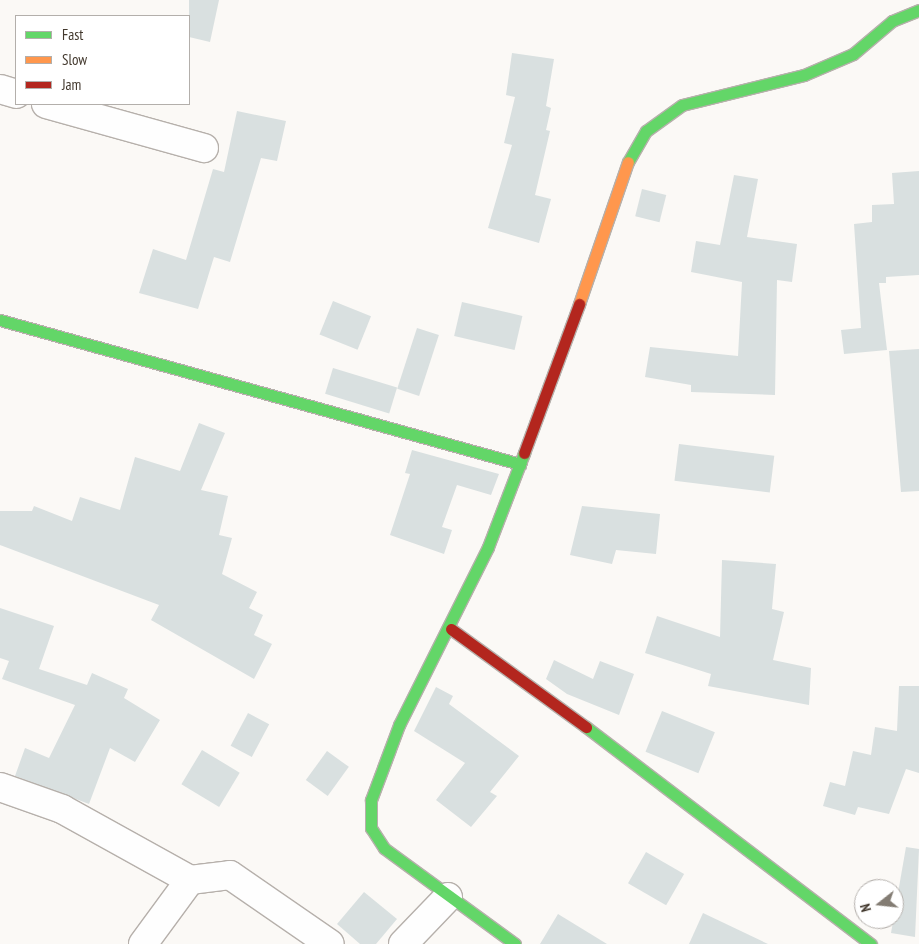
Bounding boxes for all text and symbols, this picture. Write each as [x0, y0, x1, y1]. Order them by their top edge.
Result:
legend [15, 15, 190, 105]
text: Fast [62, 25, 83, 44]
text: Slow [62, 50, 87, 69]
text: Jam [62, 75, 81, 94]
north arrow [854, 879, 904, 929]
text: N [856, 902, 875, 914]

